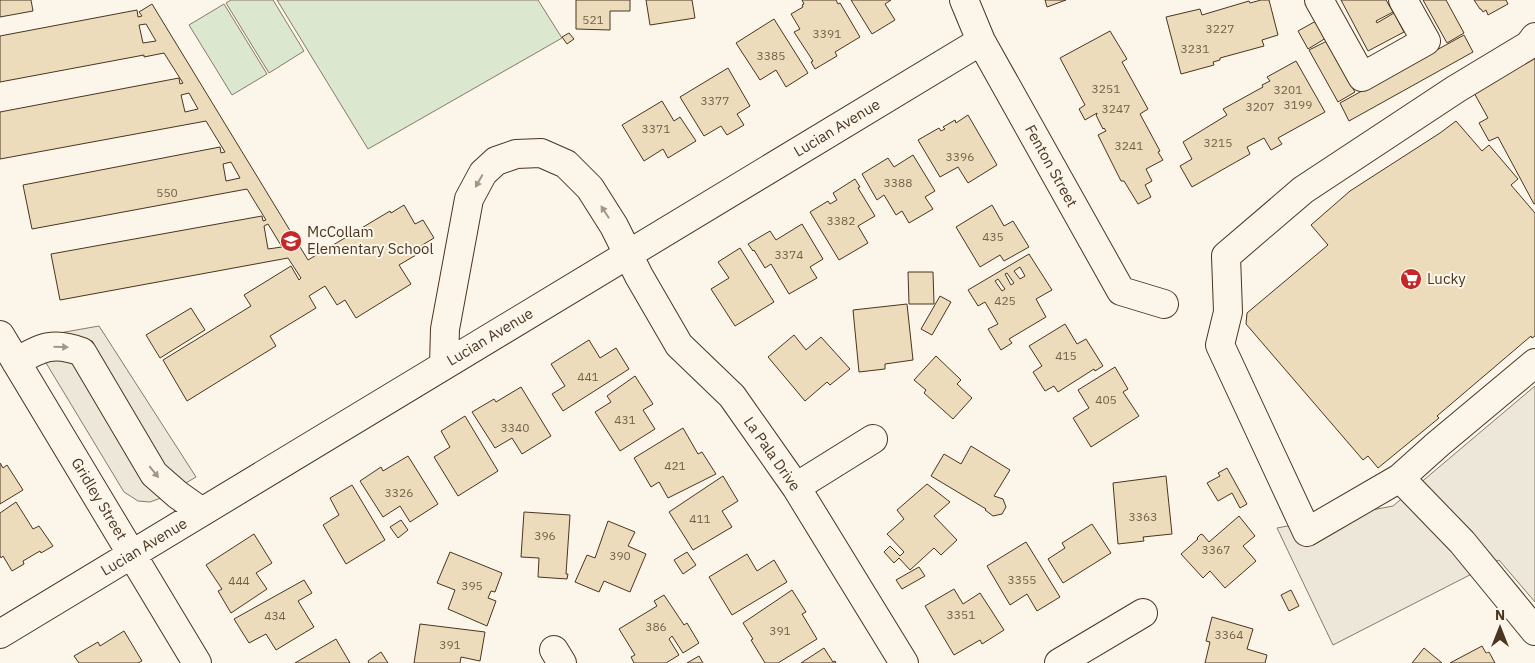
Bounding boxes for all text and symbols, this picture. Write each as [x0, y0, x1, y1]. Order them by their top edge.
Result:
house number: 521 [582, 12, 604, 27]
house number: 3227 [1206, 21, 1234, 36]
house number: 3391 [813, 26, 841, 41]
house number: 3231 [1181, 41, 1209, 56]
house number: 3385 [757, 48, 785, 63]
house number: 3251 [1092, 81, 1120, 96]
house number: 3201 [1274, 82, 1302, 97]
house number: 3377 [701, 93, 729, 108]
street label: Lucian Avenue [790, 94, 883, 161]
house number: 3199 [1284, 97, 1312, 112]
house number: 3207 [1246, 99, 1274, 114]
house number: 3247 [1102, 101, 1130, 116]
house number: 3371 [642, 121, 670, 136]
street label: Fenton Street [1021, 121, 1082, 210]
house number: 3215 [1204, 135, 1232, 150]
house number: 3241 [1115, 138, 1143, 153]
house number: 3396 [946, 149, 974, 164]
one-way arrow [475, 174, 483, 188]
house number: 3388 [884, 175, 912, 190]
house number: 550 [156, 185, 178, 200]
one-way arrow [600, 205, 610, 218]
house number: 3382 [827, 213, 855, 228]
place label: McCollam Elementary School [307, 222, 434, 258]
school or university icon: McCollam Elementary School [279, 229, 303, 253]
house number: 435 [982, 229, 1004, 244]
house number: 3374 [775, 247, 803, 262]
supermarket icon: Lucky [1399, 267, 1423, 291]
place label: Lucky [1427, 269, 1466, 288]
house number: 425 [994, 293, 1016, 308]
street label: Lucian Avenue [443, 303, 536, 370]
one-way arrow [53, 343, 69, 351]
house number: 415 [1055, 348, 1077, 363]
house number: 441 [577, 369, 599, 384]
house number: 405 [1095, 392, 1117, 407]
house number: 431 [614, 412, 636, 427]
street label: La Pala Drive [740, 413, 805, 495]
house number: 3340 [501, 420, 529, 435]
street label: Gridley Street [67, 454, 131, 543]
house number: 421 [664, 458, 686, 473]
one-way arrow [149, 465, 160, 478]
house number: 3326 [385, 485, 413, 500]
house number: 3363 [1129, 509, 1157, 524]
house number: 411 [689, 511, 711, 526]
street label: Lucian Avenue [97, 513, 190, 580]
house number: 396 [534, 528, 556, 543]
house number: 3367 [1202, 542, 1230, 557]
house number: 390 [609, 548, 631, 563]
house number: 3355 [1008, 572, 1036, 587]
house number: 444 [228, 573, 250, 588]
house number: 395 [461, 578, 483, 593]
north arrow [1475, 603, 1525, 653]
text: N [1495, 606, 1505, 624]
house number: 3351 [947, 607, 975, 622]
house number: 434 [264, 608, 286, 623]
house number: 386 [645, 619, 667, 634]
house number: 391 [769, 623, 791, 638]
house number: 3364 [1215, 627, 1243, 642]
house number: 391 [439, 637, 461, 652]

